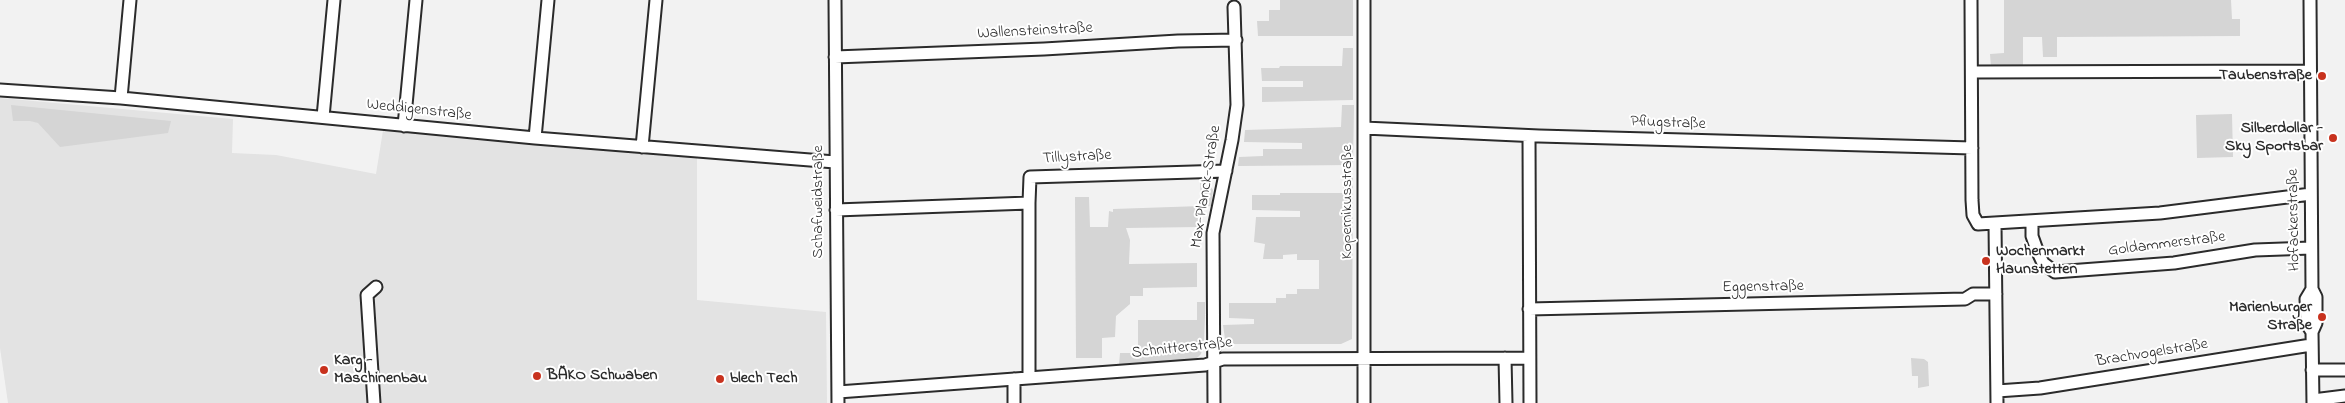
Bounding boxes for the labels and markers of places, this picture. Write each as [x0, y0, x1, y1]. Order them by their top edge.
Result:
place label: Taubenstraße [2219, 66, 2312, 86]
marker: Taubenstraße [2316, 70, 2328, 82]
place label: Silberdollar - Sky Sportsbar [2225, 119, 2323, 157]
marker: Silberdollar - Sky Sportsbar [2327, 132, 2339, 144]
place label: Wochenmarkt Haunstetten [1996, 242, 2085, 280]
marker: Wochenmarkt Haunstetten [1980, 255, 1992, 267]
place label: Marienburger Straße [2229, 298, 2312, 336]
marker: Marienburger Straße [2316, 311, 2328, 323]
place label: Karg - Maschinenbau [334, 351, 427, 389]
marker: Karg - Maschinenbau [318, 364, 330, 376]
place label: BÄKO Schwaben [547, 366, 658, 386]
place label: blech Tech [730, 369, 798, 389]
marker: BÄKO Schwaben [531, 370, 543, 382]
marker: blech Tech [714, 373, 726, 385]

